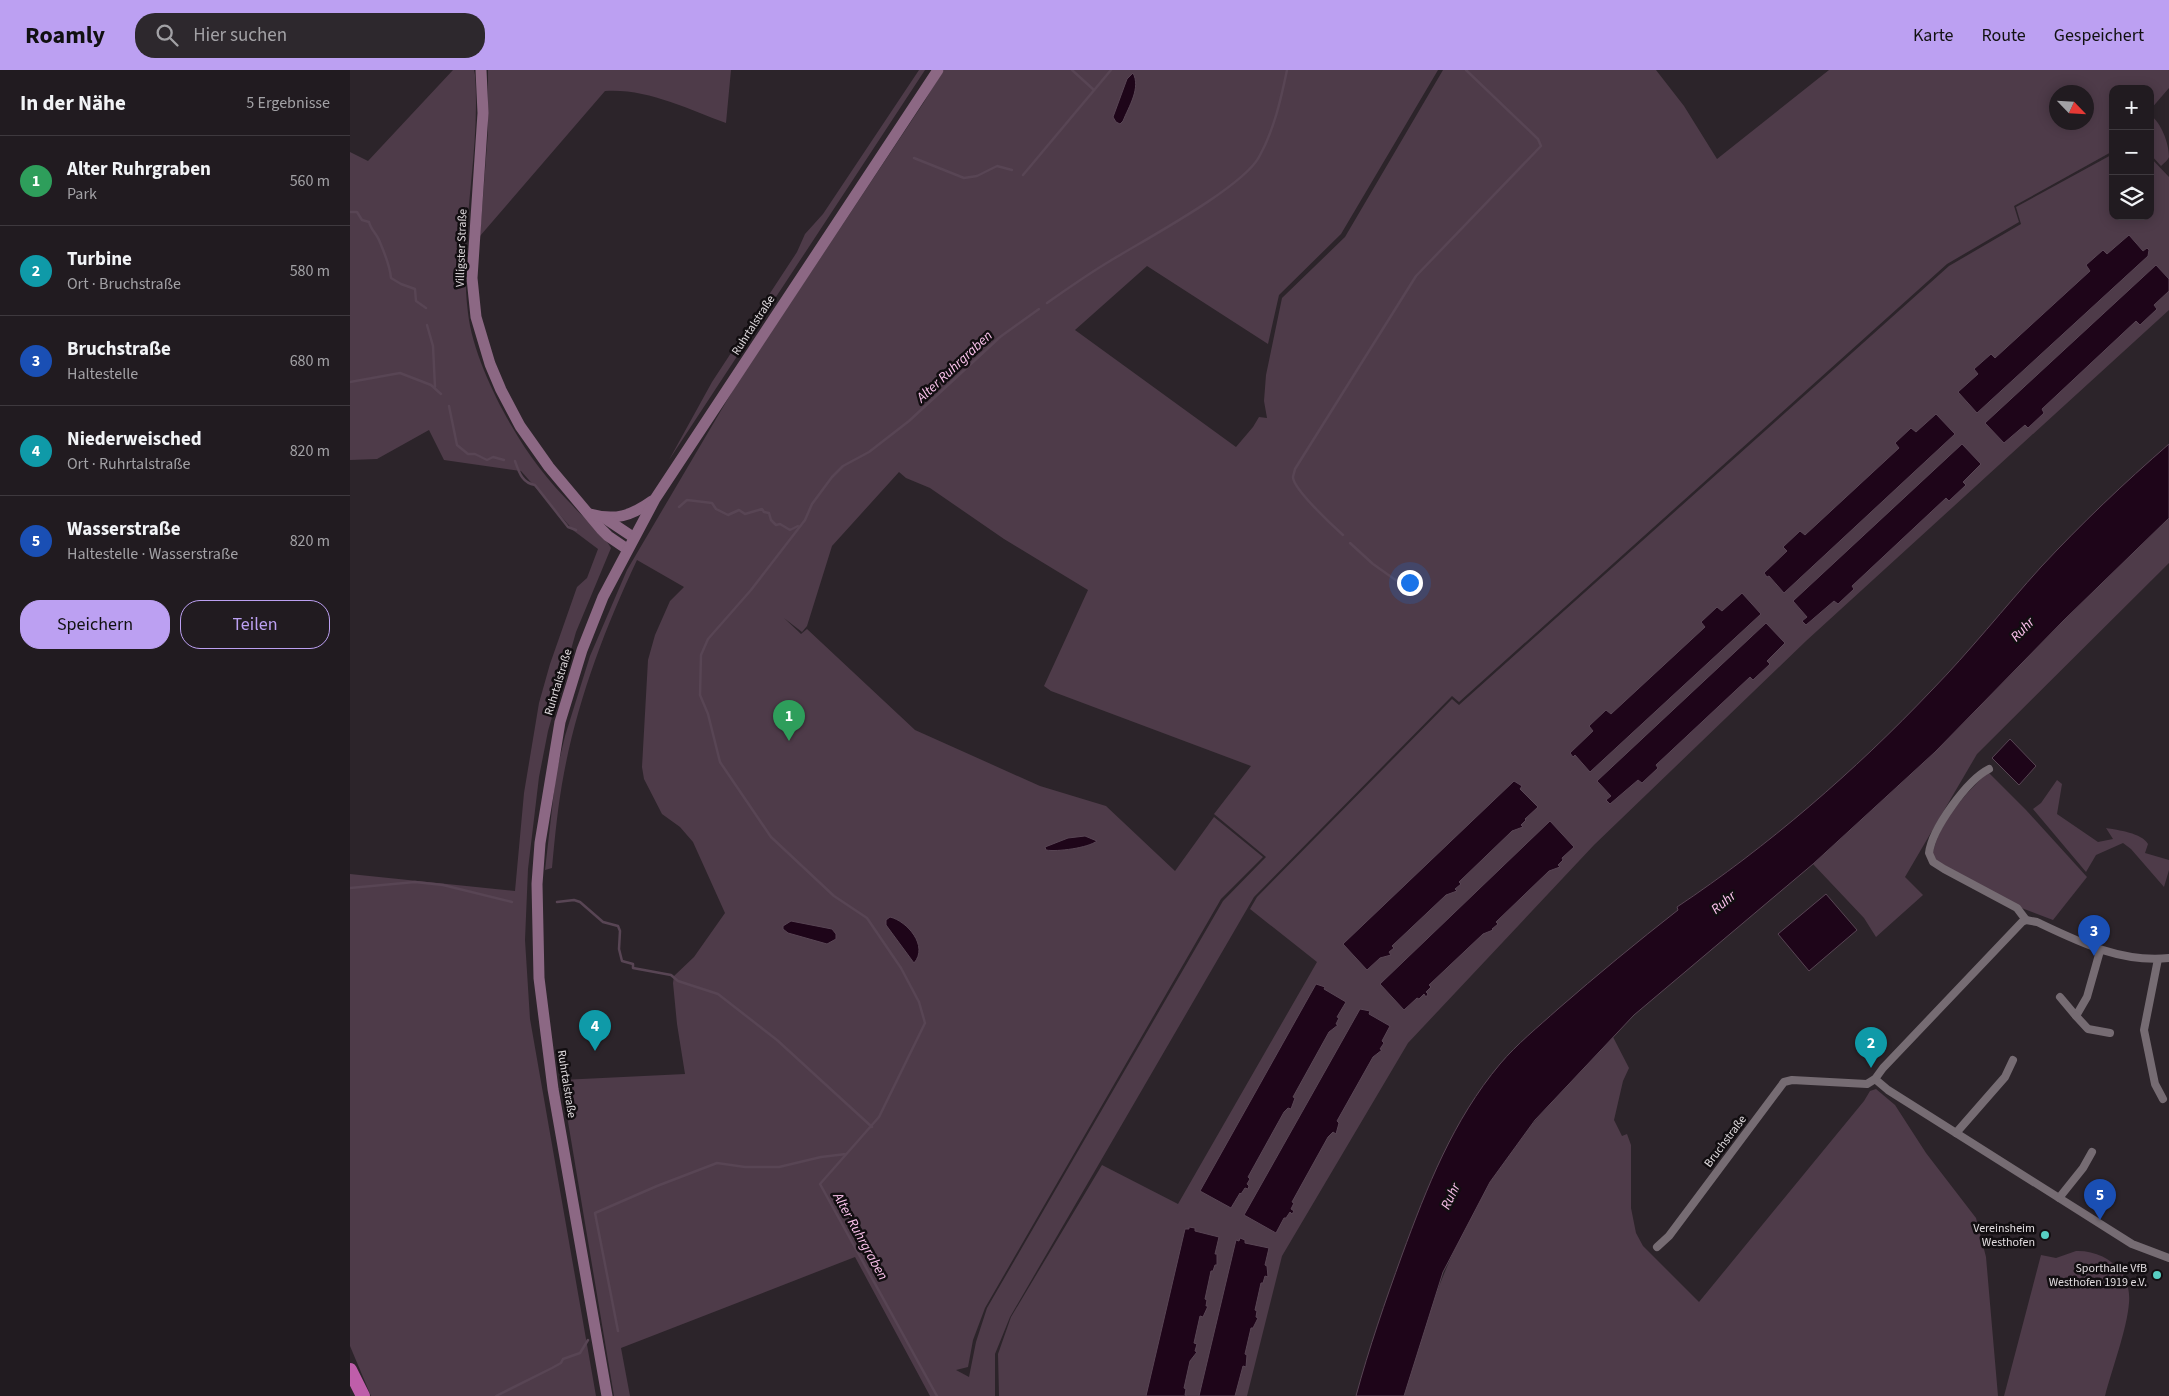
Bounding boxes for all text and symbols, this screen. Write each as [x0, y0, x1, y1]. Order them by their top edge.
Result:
search box [135, 13, 485, 58]
text: Roamly [25, 18, 105, 53]
icon: search [153, 21, 181, 49]
text: Hier suchen [193, 22, 287, 49]
text: Karte [1913, 23, 1953, 48]
text: Route [1981, 23, 2026, 48]
text: Gespeichert [2054, 23, 2144, 48]
north arrow [2049, 85, 2094, 130]
map controls [2109, 85, 2154, 220]
button: + [2109, 85, 2154, 130]
text: In der Nähe [20, 88, 126, 118]
text: 5 Ergebnisse [246, 92, 330, 114]
button: − [2109, 130, 2154, 175]
text: Alter Ruhrgraben [67, 156, 211, 183]
text: 1 [32, 170, 40, 192]
text: 560 m [290, 170, 330, 192]
button: layers [2109, 175, 2154, 220]
text: Park [67, 183, 97, 205]
street label: Villigster Straße [452, 208, 471, 288]
text: Turbine [67, 246, 132, 273]
text: 2 [32, 260, 40, 282]
text: 580 m [290, 260, 330, 282]
text: Ort · Bruchstraße [67, 273, 181, 295]
street label: Ruhrtalstraße [728, 292, 779, 359]
water label: Alter Ruhrgraben [911, 326, 997, 408]
text: Bruchstraße [67, 336, 171, 363]
text: 3 [32, 350, 40, 372]
text: 680 m [290, 350, 330, 372]
text: Haltestelle [67, 363, 138, 385]
text: Niederweisched [67, 426, 202, 453]
text: 4 [32, 440, 40, 462]
text: 820 m [290, 440, 330, 462]
text: Ort · Ruhrtalstraße [67, 453, 190, 475]
text: Wasserstraße [67, 516, 181, 543]
text: 5 [32, 530, 40, 552]
text: 820 m [290, 530, 330, 552]
text: Haltestelle · Wasserstraße [67, 543, 238, 565]
your location [1397, 570, 1423, 596]
button: Speichern [20, 600, 170, 649]
button: Teilen [180, 600, 330, 649]
water label: Ruhr [2006, 612, 2040, 646]
street label: Ruhrtalstraße [540, 647, 577, 717]
pin: 1 [773, 700, 805, 741]
water label: Ruhr [1707, 886, 1741, 919]
pin: 3 [2078, 915, 2110, 956]
pin: 4 [579, 1010, 611, 1051]
pin: 2 [1855, 1027, 1887, 1068]
street label: Ruhrtalstraße [553, 1049, 580, 1119]
street label: Bruchstraße [1700, 1112, 1751, 1171]
water label: Ruhr [1436, 1179, 1466, 1213]
pin: 5 [2084, 1179, 2116, 1220]
water label: Alter Ruhrgraben [827, 1188, 893, 1284]
place label: Vereinsheim Westhofen [1973, 1220, 2035, 1251]
marker: Vereinsheim Westhofen [2039, 1229, 2051, 1241]
place label: Sporthalle VfB Westhofen 1919 e.V. [2049, 1260, 2147, 1291]
marker: Sporthalle VfB Westhofen 1919 e.V. [2151, 1269, 2163, 1281]

